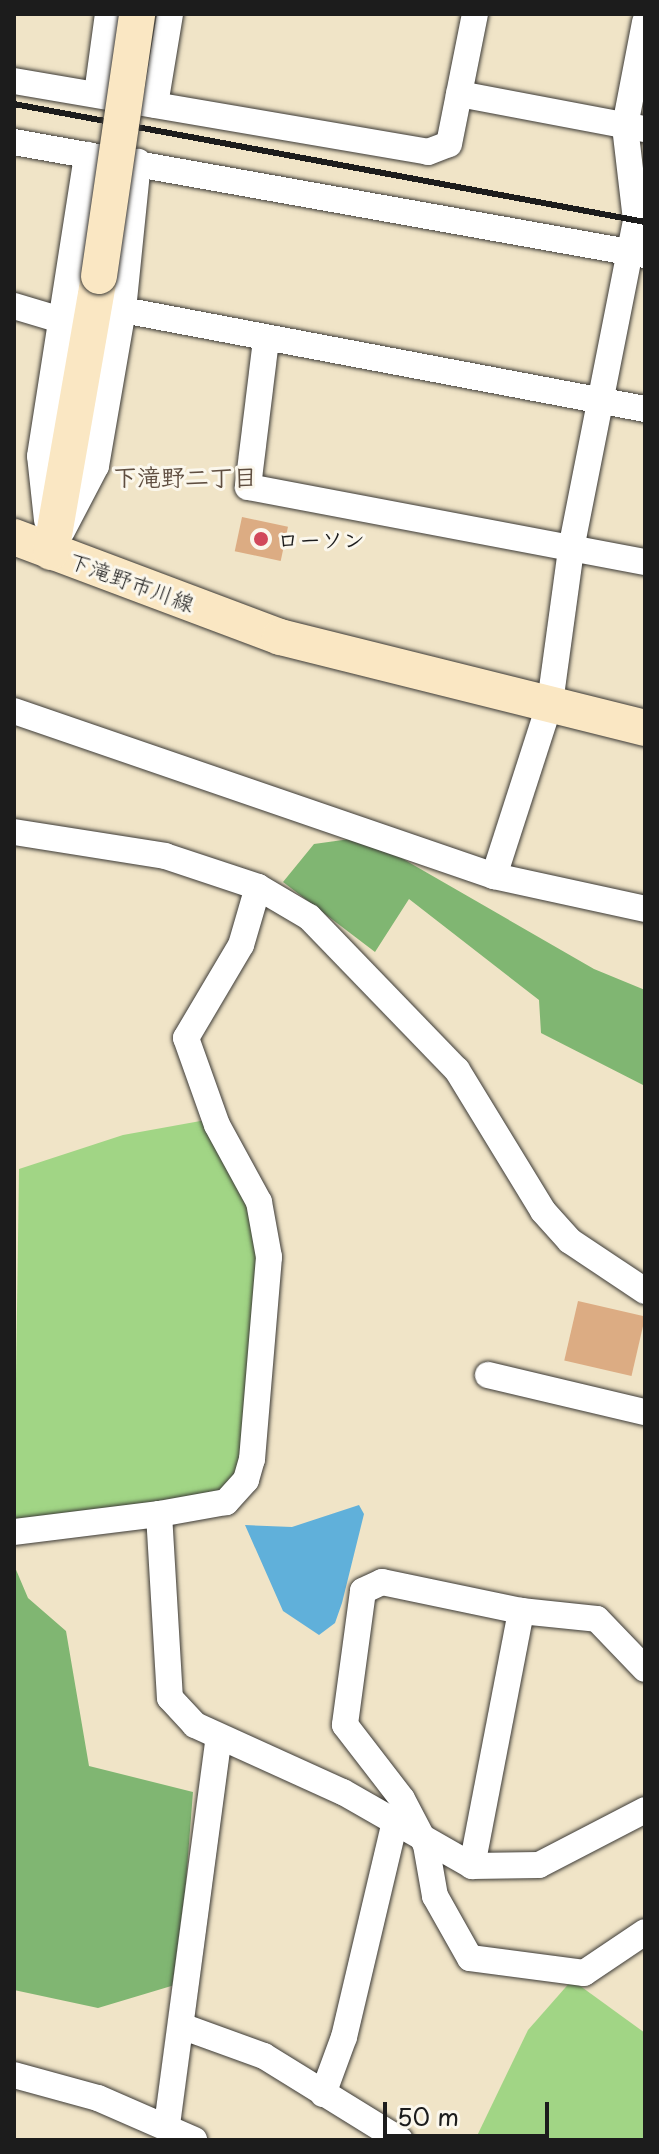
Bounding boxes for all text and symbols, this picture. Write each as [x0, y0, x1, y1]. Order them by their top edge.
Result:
district label: 下滝野二丁目 [113, 463, 257, 491]
place label: ローソン [277, 526, 365, 552]
marker: ローソン [252, 530, 270, 548]
street label: 下滝野市川線 [65, 546, 199, 616]
scale bar [387, 2086, 553, 2136]
text: 50 m [397, 2098, 459, 2134]

